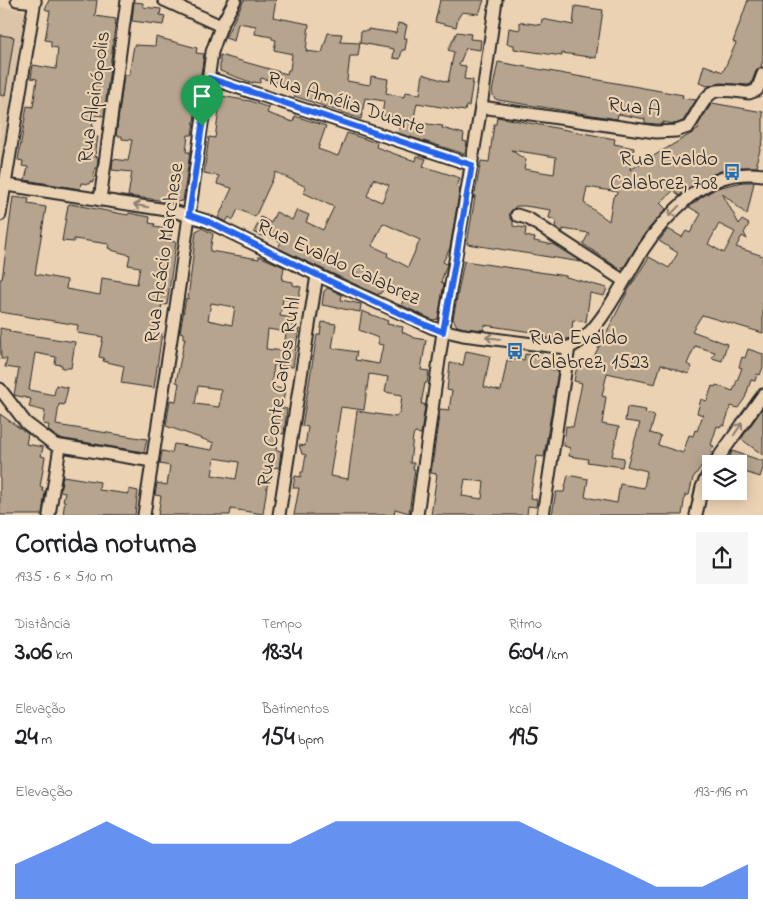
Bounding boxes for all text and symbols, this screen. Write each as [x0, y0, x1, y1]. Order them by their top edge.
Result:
street label: Rua Alpinópolis [71, 29, 119, 165]
street label: Rua Amélia Duarte [263, 64, 429, 144]
pin [181, 75, 223, 126]
icon: arrive [188, 82, 216, 110]
street label: Rua A [606, 90, 662, 126]
place label: Rua Evaldo Calabrez, 708 [610, 145, 718, 199]
street label: Rua Acácio Marchese [138, 160, 193, 345]
bus stop icon: Rua Evaldo Calabrez, 708 [722, 162, 742, 182]
one-way arrow [133, 201, 149, 211]
one-way arrow [667, 205, 680, 217]
street label: Rua Evaldo Calabrez [251, 212, 425, 314]
street label: Rua Conte Carlos Ruhl [250, 295, 310, 489]
place label: Rua Evaldo Calabrez, 1523 [529, 324, 649, 378]
one-way arrow [485, 333, 501, 343]
bus stop icon: Rua Evaldo Calabrez, 1523 [505, 341, 525, 361]
one-way arrow [733, 422, 743, 436]
map controls [702, 455, 747, 500]
button: layers [702, 455, 747, 500]
text: Corrida noturna [15, 525, 197, 566]
button: share [696, 532, 748, 584]
text: 19:35 · 6 × 510 m [15, 565, 113, 589]
text: Distância [15, 614, 70, 635]
text: Tempo [262, 614, 302, 635]
text: Ritmo [509, 614, 542, 635]
text: 3.06 [15, 635, 52, 671]
text: 18:34 [262, 635, 302, 671]
text: 6:04 [509, 635, 543, 671]
text: km [52, 645, 73, 666]
text: /km [543, 645, 568, 666]
text: Elevação [15, 699, 66, 720]
text: Batimentos [262, 699, 329, 720]
text: kcal [509, 699, 531, 720]
text: 24 [15, 720, 38, 756]
text: 154 [262, 720, 295, 756]
text: 195 [509, 720, 539, 756]
text: m [38, 730, 52, 751]
text: bpm [295, 730, 324, 751]
text: Elevação [15, 780, 73, 804]
text: 193–196 m [694, 780, 748, 804]

